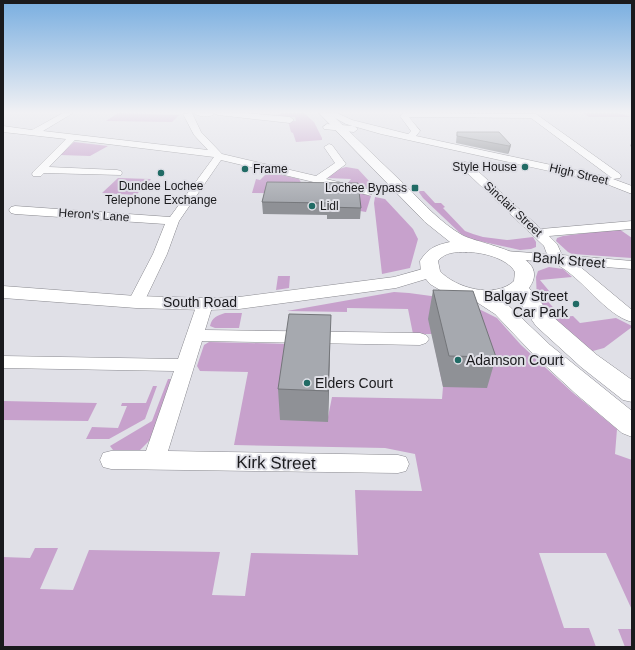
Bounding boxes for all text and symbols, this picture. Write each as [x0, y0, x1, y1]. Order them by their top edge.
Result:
place label: Style House [452, 160, 517, 174]
street label: High Street [548, 160, 610, 188]
place label: Frame [253, 162, 288, 176]
marker: Style House [520, 162, 530, 172]
marker: Frame [240, 164, 250, 174]
marker: Dundee Lochee Telephone Exchange [156, 168, 166, 178]
street label: Sinclair Street [481, 178, 546, 240]
place label: Dundee Lochee Telephone Exchange [105, 179, 217, 207]
place label: Lochee Bypass [325, 181, 407, 195]
marker: Lochee Bypass [410, 183, 420, 193]
place label: Lidl [320, 199, 339, 213]
marker: Lidl [307, 201, 317, 211]
street label: Heron's Lane [58, 206, 130, 224]
street label: Bank Street [532, 249, 606, 271]
place label: Balgay Street Car Park [484, 288, 569, 320]
street label: South Road [163, 294, 237, 310]
marker: Balgay Street Car Park [571, 299, 581, 309]
place label: Adamson Court [466, 352, 563, 368]
marker: Adamson Court [453, 355, 463, 365]
place label: Elders Court [315, 375, 393, 391]
marker: Elders Court [302, 378, 312, 388]
street label: Kirk Street [236, 453, 316, 473]

